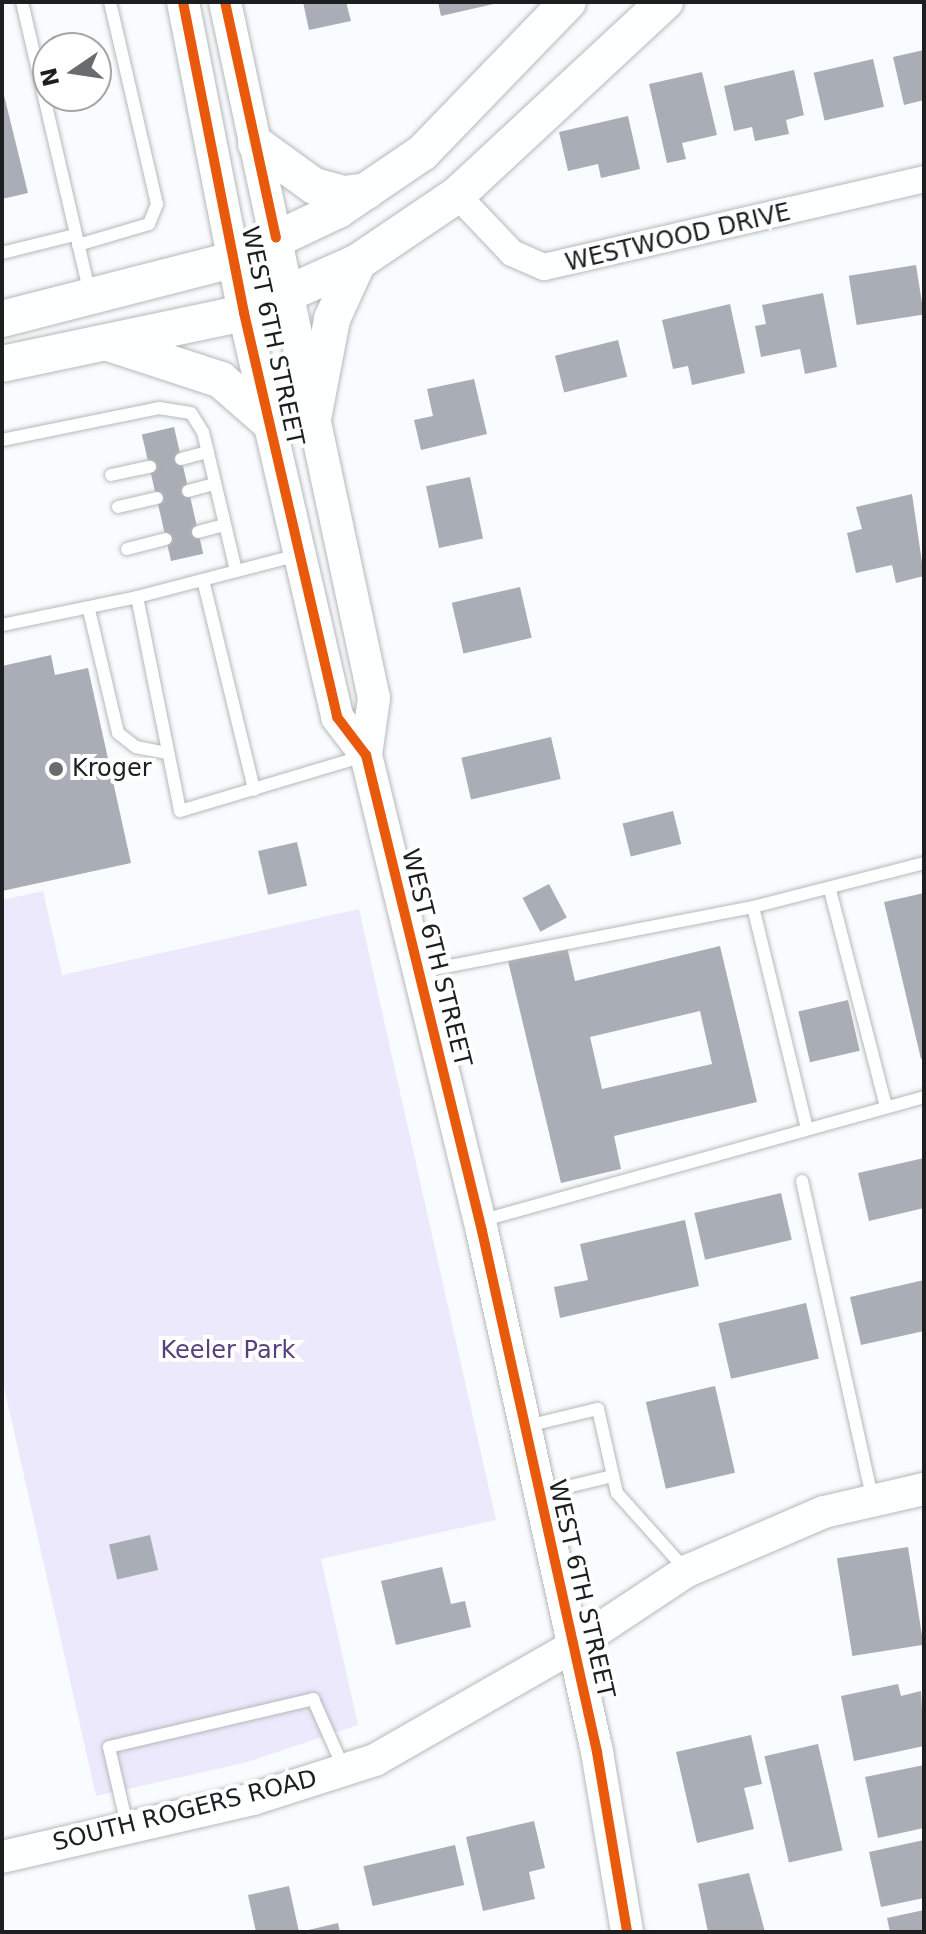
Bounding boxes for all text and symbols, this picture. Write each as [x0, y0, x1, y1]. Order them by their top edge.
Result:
north arrow [32, 32, 112, 112]
text: N [36, 65, 64, 89]
street label: WESTWOOD DRIVE [563, 198, 793, 278]
street label: WEST 6TH STREET [235, 224, 309, 448]
place label: Kroger [72, 755, 152, 783]
marker: Kroger [47, 760, 65, 778]
street label: WEST 6TH STREET [395, 846, 477, 1070]
park label: Keeler Park [161, 1337, 295, 1365]
street label: WEST 6TH STREET [542, 1477, 620, 1701]
street label: SOUTH ROGERS ROAD [50, 1764, 320, 1858]

